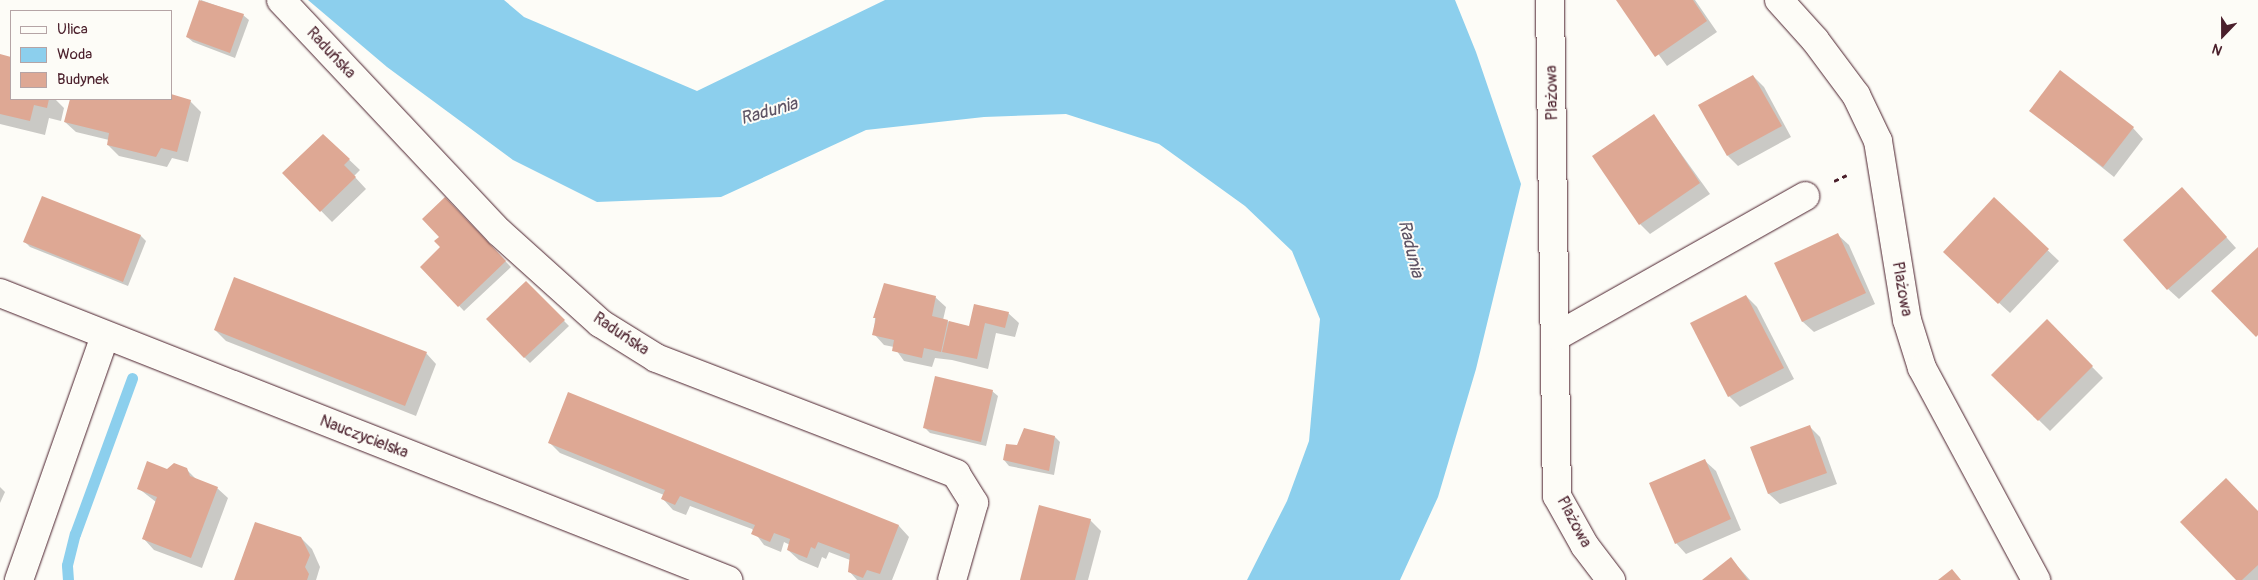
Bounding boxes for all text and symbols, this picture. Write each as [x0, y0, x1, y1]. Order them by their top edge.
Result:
legend [10, 10, 172, 100]
north arrow [2198, 10, 2248, 60]
text: Ulica [57, 20, 88, 39]
street label: Raduńska [302, 23, 360, 83]
text: N [2210, 40, 2225, 59]
text: Woda [57, 45, 92, 64]
street label: Plażowa [1542, 65, 1562, 121]
text: Budynek [57, 70, 109, 89]
water label: Radunia [738, 94, 800, 130]
water label: Radunia [1392, 218, 1428, 280]
street label: Plażowa [1888, 260, 1916, 318]
street label: Raduńska [589, 308, 653, 360]
street label: Nauczycielska [317, 411, 411, 463]
street label: Plażowa [1553, 493, 1595, 551]

